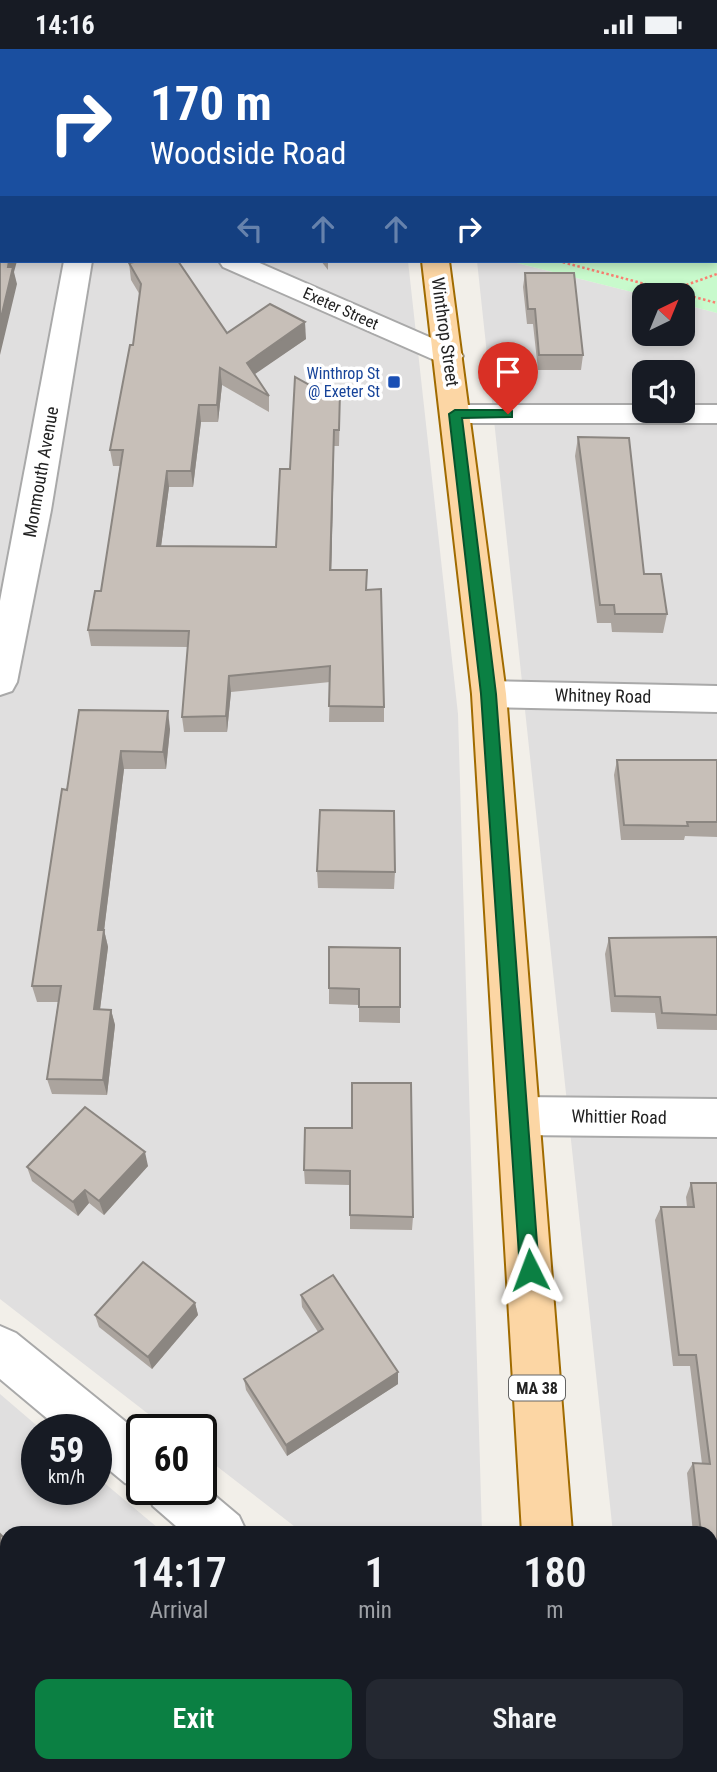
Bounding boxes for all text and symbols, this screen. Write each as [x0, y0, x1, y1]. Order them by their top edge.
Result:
text: 14:16 [35, 10, 95, 40]
text: 170 m [150, 75, 272, 132]
icon: right [35, 77, 126, 168]
text: Woodside Road [150, 134, 346, 172]
icon: left [231, 210, 269, 248]
icon: ahead [304, 210, 342, 248]
icon: ahead [377, 210, 415, 248]
icon: right [450, 210, 488, 248]
street label: Winthrop Street [427, 276, 464, 388]
street label: Exeter Street [300, 283, 382, 334]
north arrow [632, 283, 695, 347]
map controls [632, 283, 695, 423]
pin [478, 342, 538, 414]
icon: arrive [489, 353, 527, 391]
button: sound [632, 360, 695, 423]
place label: Winthrop St @ Exeter St [307, 364, 380, 401]
marker: Winthrop St @ Exeter St [386, 374, 402, 390]
street label: Monmouth Avenue [19, 405, 62, 539]
street label: Whitney Road [554, 684, 652, 707]
street label: Whittier Road [571, 1105, 667, 1128]
position arrow [493, 1233, 567, 1307]
road number: MA 38 [509, 1375, 565, 1401]
speed limit sign: 60 [126, 1414, 217, 1505]
text: 59 [49, 1430, 84, 1471]
text: km/h [48, 1466, 85, 1487]
text: 14:17 [131, 1548, 227, 1597]
text: 1 [365, 1548, 386, 1597]
text: 180 [523, 1548, 587, 1597]
text: Arrival [150, 1597, 208, 1624]
text: min [358, 1597, 392, 1624]
text: m [546, 1597, 564, 1624]
button: Exit [35, 1679, 352, 1759]
button: Share [366, 1679, 683, 1759]

